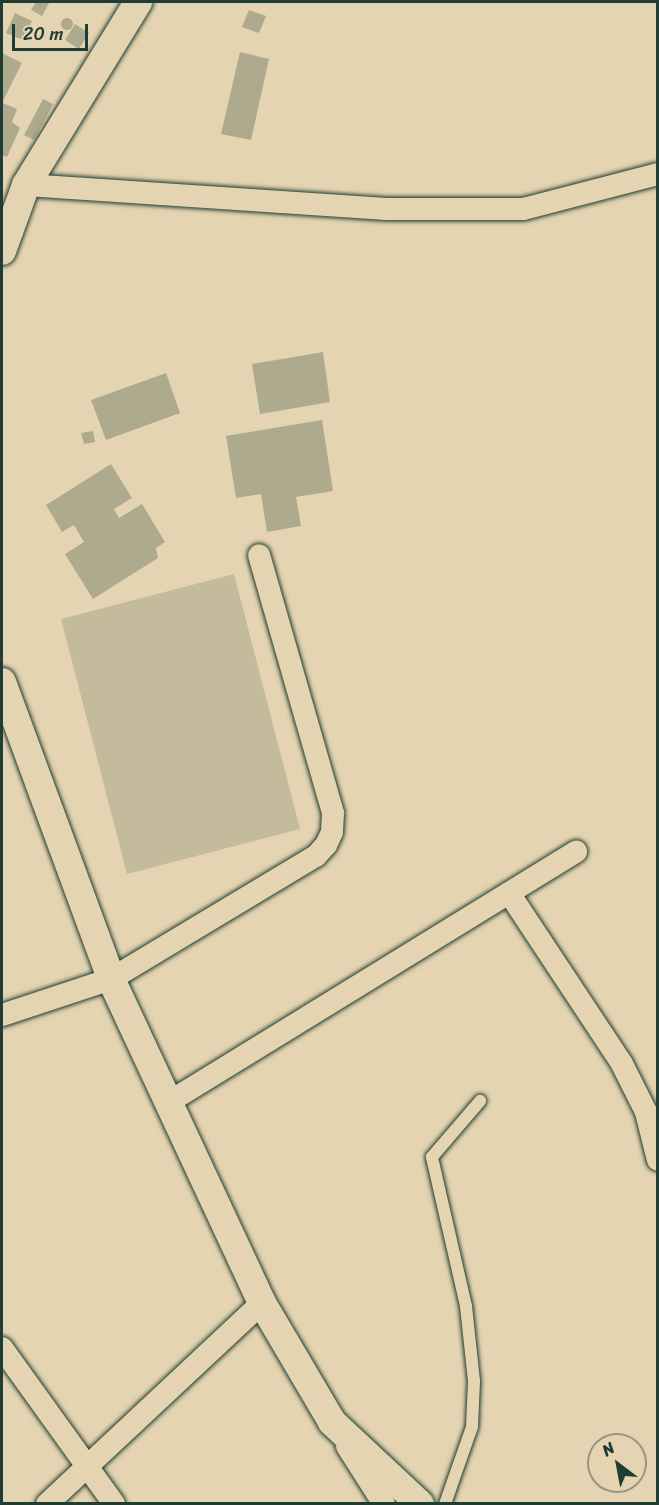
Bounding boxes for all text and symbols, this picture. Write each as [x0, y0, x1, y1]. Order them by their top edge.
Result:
scale bar [15, 12, 92, 50]
text: 20 m [23, 18, 63, 50]
north arrow [587, 1433, 647, 1493]
text: N [596, 1434, 621, 1464]

